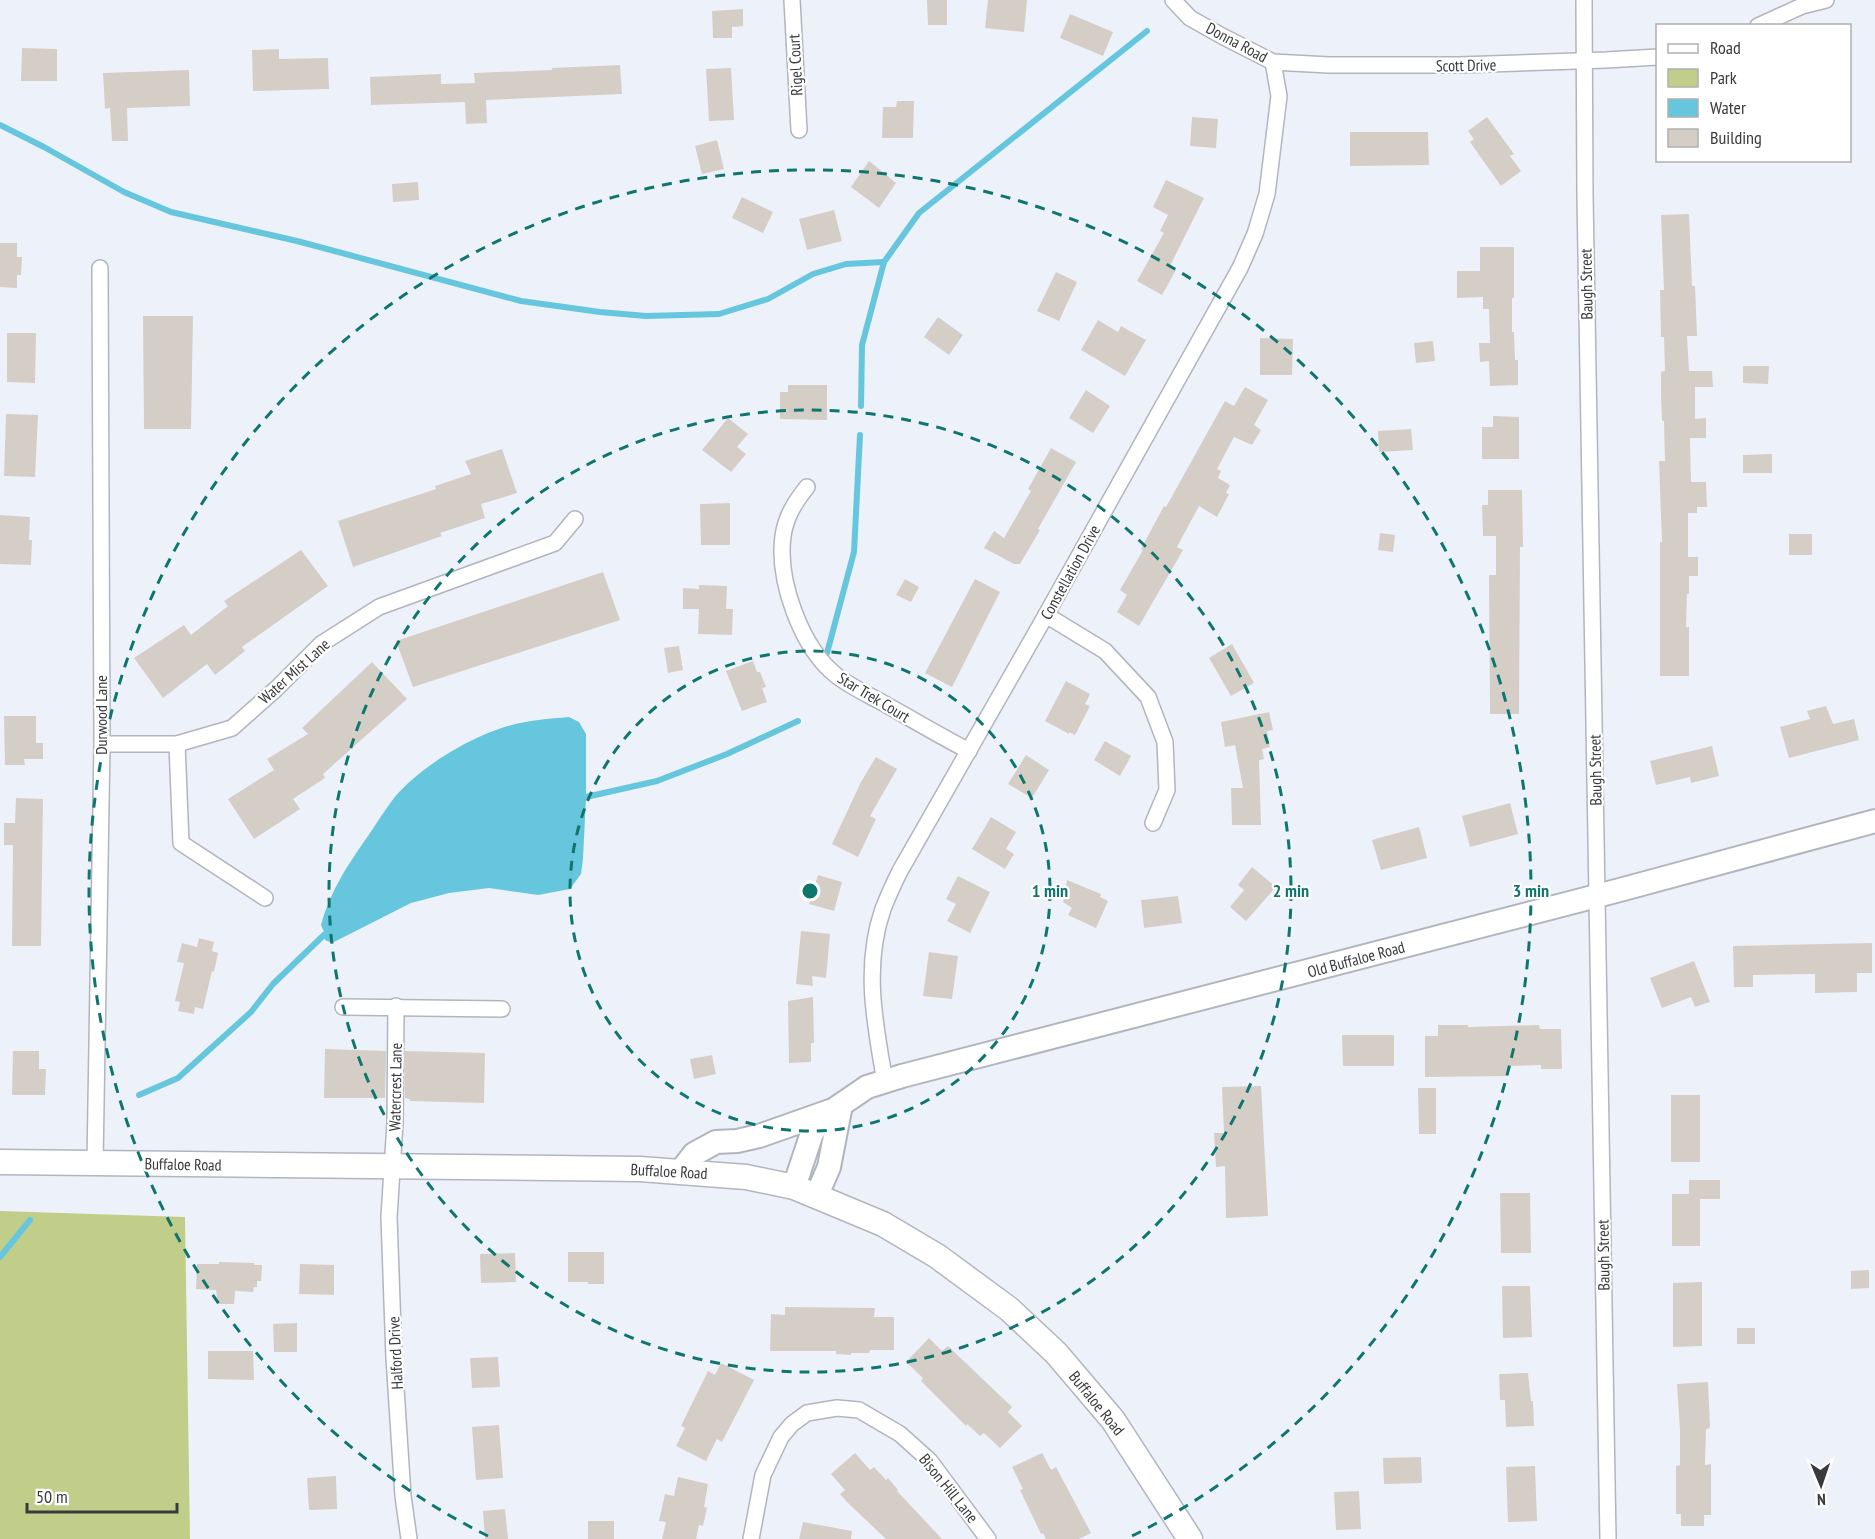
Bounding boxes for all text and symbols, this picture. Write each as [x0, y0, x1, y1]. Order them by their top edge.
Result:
street label: Donna Road [1203, 18, 1271, 66]
legend [1656, 24, 1851, 162]
street label: Rigel Court [783, 33, 807, 96]
text: Road [1710, 36, 1741, 59]
street label: Scott Drive [1436, 54, 1496, 76]
text: Park [1710, 66, 1737, 89]
text: Water [1710, 96, 1746, 119]
text: Building [1710, 126, 1762, 149]
street label: Baugh Street [1575, 248, 1597, 320]
street label: Constellation Drive [1036, 521, 1104, 623]
street label: Water Mist Lane [254, 634, 334, 708]
street label: Star Trek Court [834, 668, 914, 727]
street label: Durwood Lane [91, 675, 111, 755]
street label: Baugh Street [1584, 734, 1606, 806]
text: 1 min [1032, 879, 1068, 902]
text: 2 min [1273, 879, 1309, 902]
text: 3 min [1513, 879, 1549, 902]
centre of rings [800, 881, 820, 901]
street label: Old Buffaloe Road [1305, 936, 1407, 982]
street label: Watercrest Lane [384, 1043, 406, 1131]
street label: Buffaloe Road [144, 1153, 222, 1175]
street label: Buffaloe Road [630, 1159, 708, 1183]
street label: Baugh Street [1592, 1219, 1614, 1291]
street label: Halford Drive [383, 1316, 407, 1390]
street label: Buffaloe Road [1065, 1367, 1129, 1439]
street label: Bison Hill Lane [915, 1449, 983, 1527]
north arrow [1791, 1455, 1851, 1515]
scale bar [27, 1476, 177, 1514]
text: 50 m [36, 1485, 68, 1508]
text: N [1817, 1490, 1826, 1510]

